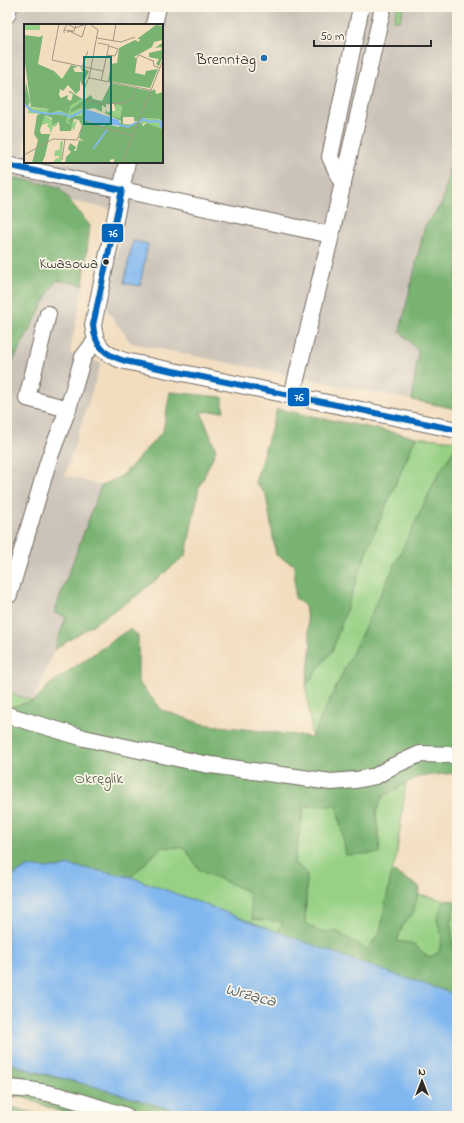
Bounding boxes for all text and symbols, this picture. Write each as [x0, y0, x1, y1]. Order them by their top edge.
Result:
scale bar [314, 22, 431, 48]
inset map [24, 24, 163, 163]
text: 50 m [320, 28, 344, 46]
place label: Brenntag [195, 48, 256, 72]
marker: Brenntag [259, 53, 269, 63]
line badge: 76 [101, 223, 124, 243]
text: 76 [108, 226, 118, 242]
place label: Kwasowa [39, 253, 98, 275]
marker: Kwasowa [101, 257, 111, 267]
line badge: 76 [287, 387, 310, 407]
text: 76 [294, 390, 304, 406]
park label: Okręglik [75, 767, 124, 791]
water label: Wrząca [223, 977, 279, 1014]
north arrow [402, 1061, 442, 1101]
text: N [418, 1064, 426, 1080]

